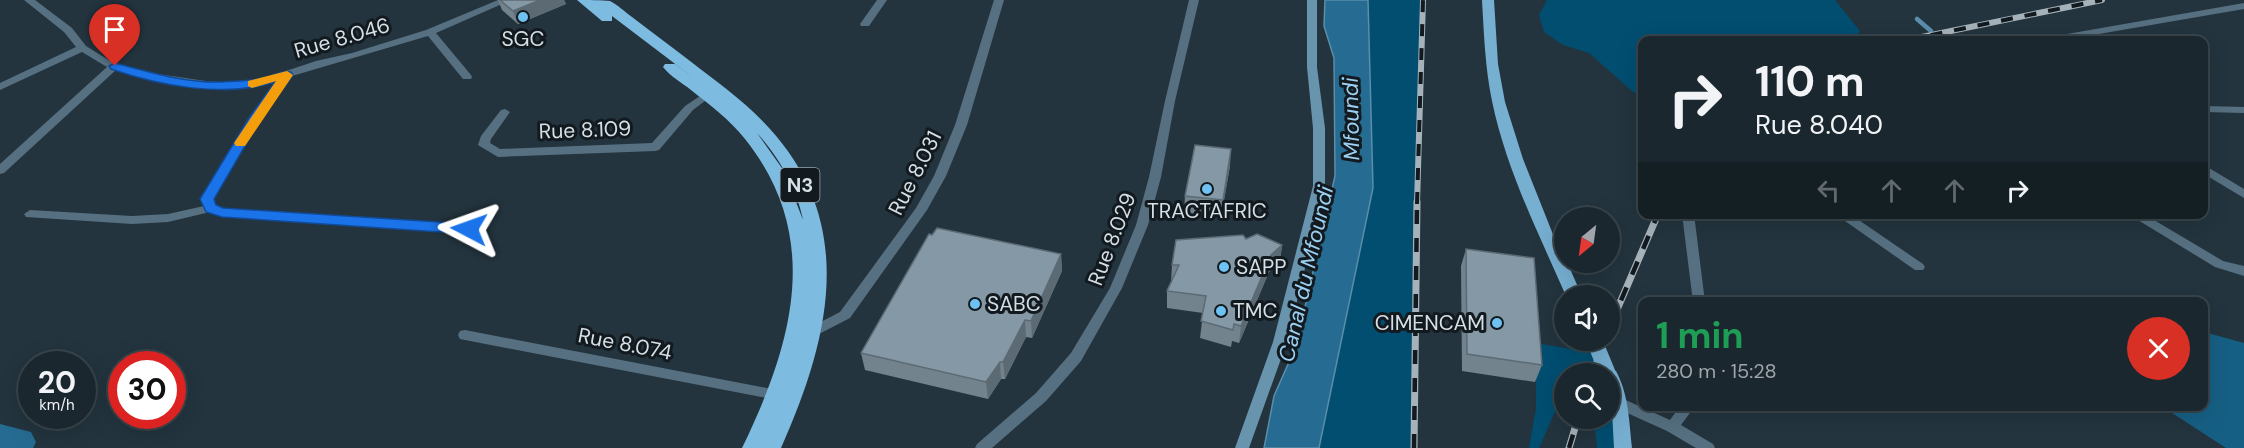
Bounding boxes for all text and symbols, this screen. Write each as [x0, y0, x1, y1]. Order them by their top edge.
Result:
pin [89, 4, 140, 66]
marker: SGC [516, 10, 530, 24]
street label: Rue 8.046 [291, 11, 393, 65]
icon: arrive [98, 13, 131, 46]
place label: SGC [501, 25, 545, 53]
text: 110 m [1755, 54, 1865, 109]
icon: right [1656, 60, 1734, 138]
water label: Mfoundi [1336, 76, 1366, 161]
text: Rue 8.040 [1755, 107, 1883, 142]
street label: Rue 8.109 [538, 114, 632, 146]
street label: Rue 8.031 [882, 126, 948, 220]
road number: N3 [780, 168, 820, 202]
icon: left [1812, 174, 1845, 207]
icon: ahead [1875, 174, 1908, 207]
icon: ahead [1938, 174, 1971, 207]
icon: right [2001, 174, 2034, 207]
marker: TRACTAFRIC [1200, 182, 1214, 196]
water label: Canal du Mfoundi [1272, 182, 1341, 365]
street label: Rue 8.029 [1081, 189, 1143, 289]
position arrow [437, 197, 501, 261]
place label: TRACTAFRIC [1147, 197, 1267, 225]
north arrow [1554, 207, 1620, 273]
map controls [1554, 207, 1620, 429]
place label: SAPP [1236, 253, 1286, 281]
marker: SAPP [1217, 260, 1231, 274]
button: sound [1554, 285, 1620, 351]
place label: SABC [987, 290, 1041, 318]
marker: SABC [968, 297, 982, 311]
place label: TMC [1233, 297, 1278, 325]
marker: TMC [1214, 304, 1228, 318]
place label: CIMENCAM [1375, 309, 1485, 337]
text: 1 min [1656, 312, 1744, 359]
marker: CIMENCAM [1490, 316, 1504, 330]
button: close [2127, 317, 2190, 380]
street label: Rue 8.074 [576, 321, 674, 367]
speed limit sign: 30 [108, 351, 186, 429]
text: 280 m · 15:28 [1656, 358, 1777, 384]
text: 20 [38, 363, 76, 402]
button: search [1554, 363, 1620, 429]
text: km/h [39, 395, 75, 415]

